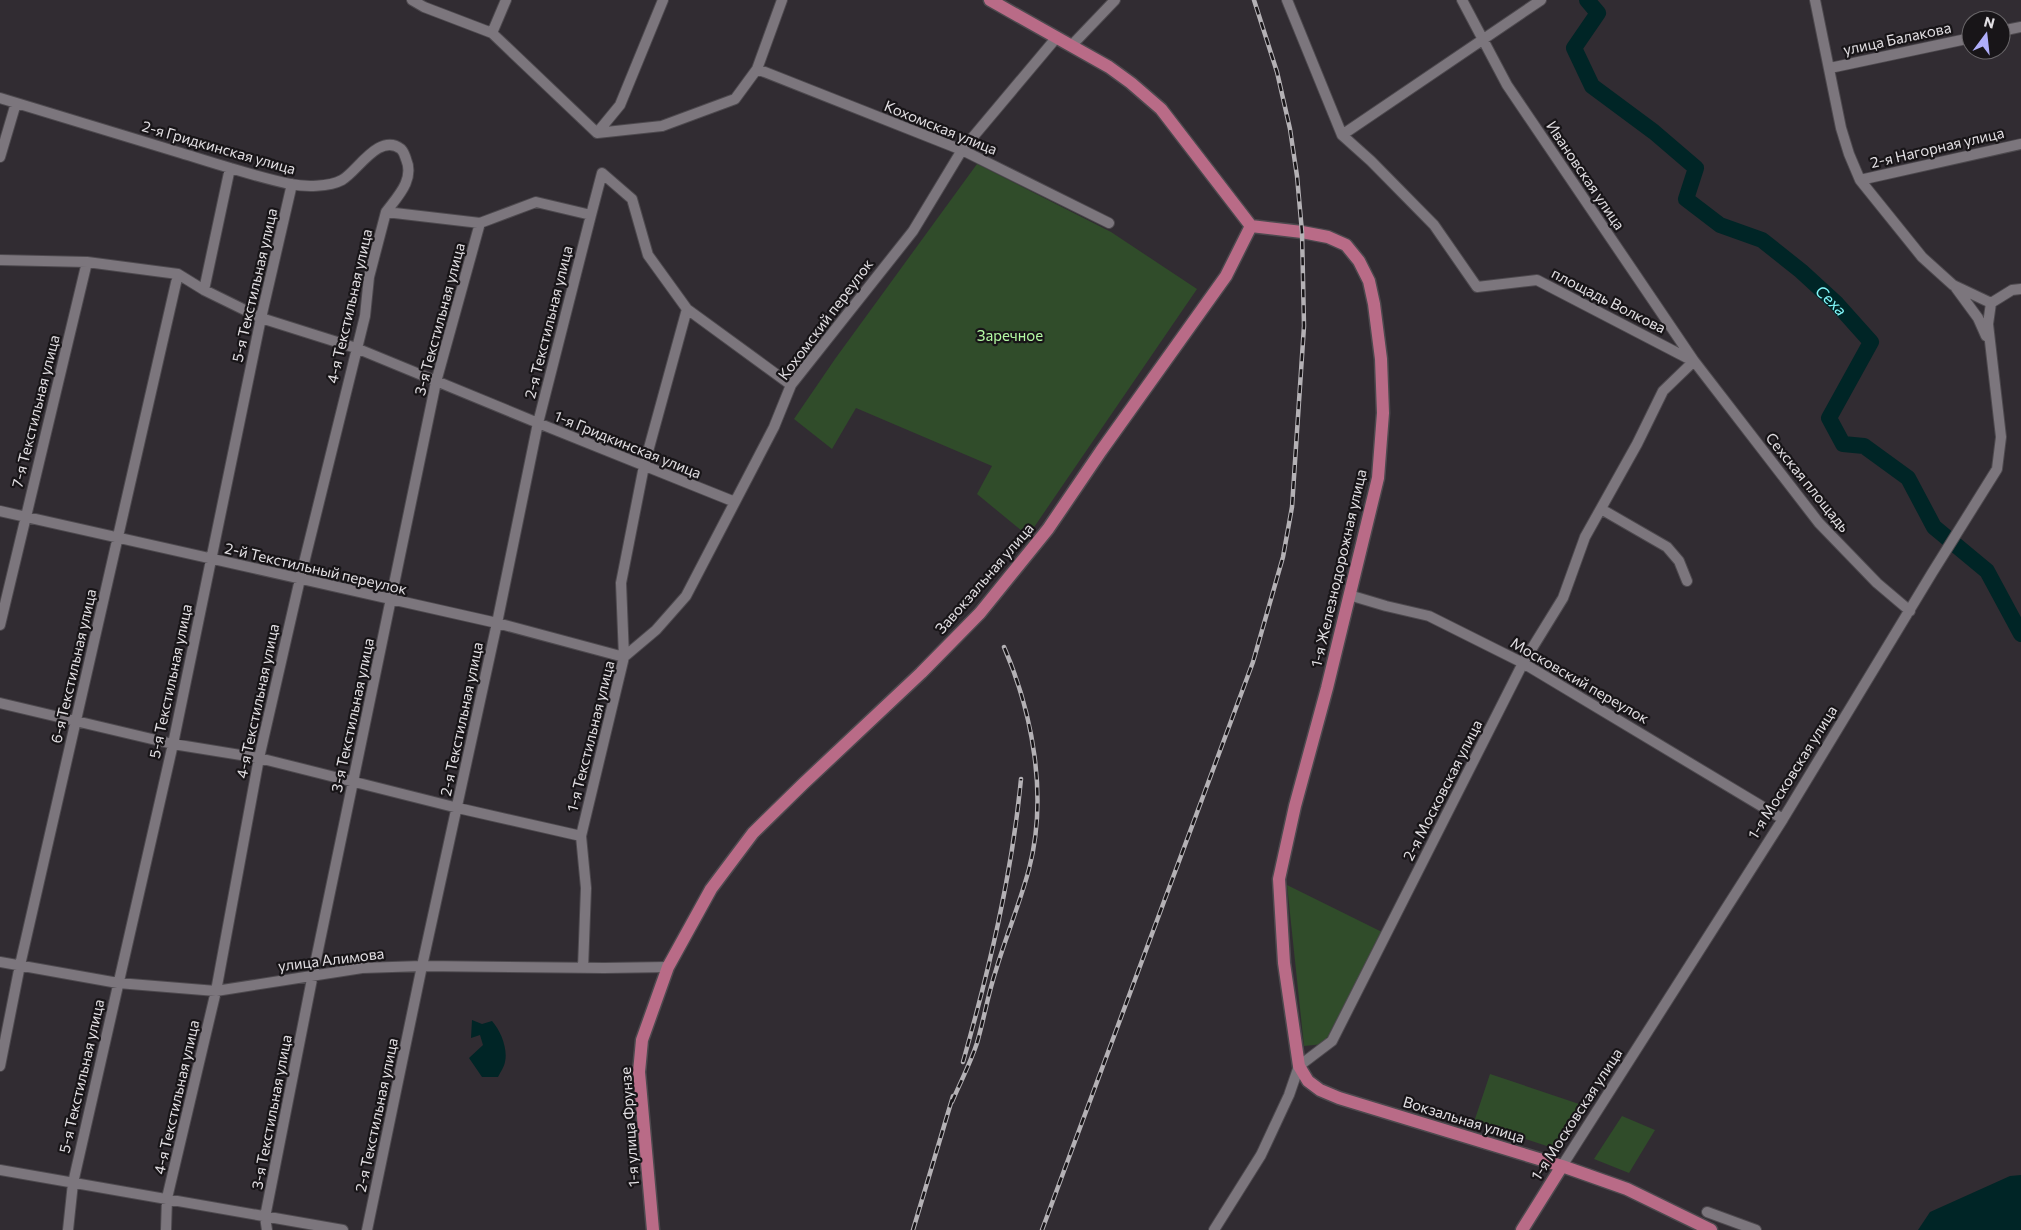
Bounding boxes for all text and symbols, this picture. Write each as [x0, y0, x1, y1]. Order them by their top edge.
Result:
north arrow [1961, 10, 2011, 60]
text: N [1982, 12, 1997, 32]
street label: улица Балакова [1841, 18, 1953, 58]
street label: Кохомская улица [882, 96, 1000, 158]
street label: 2-я Гридкинская улица [140, 116, 298, 178]
street label: Ивановская улица [1543, 117, 1629, 233]
street label: 2-я Нагорная улица [1868, 123, 2006, 171]
street label: 5-я Текстильная улица [228, 206, 280, 364]
street label: 4-я Текстильная улица [322, 227, 376, 385]
street label: 3-я Текстильная улица [410, 241, 468, 397]
street label: 2-я Текстильная улица [520, 244, 576, 400]
street label: Кохомский переулок [774, 255, 876, 383]
street label: площадь Волкова [1549, 263, 1669, 337]
water label: Сеха [1812, 280, 1852, 319]
park label: Заречное [977, 326, 1043, 344]
street label: 7-я Текстильная улица [7, 333, 63, 489]
street label: 1-я Гридкинская улица [552, 406, 704, 482]
street label: Сехская площадь [1762, 429, 1854, 536]
street label: 1-я Железнодорожная улица [1306, 467, 1370, 669]
street label: Завокзальная улица [931, 519, 1037, 637]
street label: 2-й Текстильный переулок [223, 538, 409, 598]
street label: 6-я Текстильная улица [46, 587, 100, 745]
street label: 5-я Текстильная улица [145, 602, 195, 760]
street label: 4-я Текстильная улица [232, 622, 282, 780]
street label: Московский переулок [1508, 633, 1652, 727]
street label: 3-я Текстильная улица [327, 636, 377, 794]
street label: 2-я Текстильная улица [436, 640, 486, 798]
street label: 1-я Текстильная улица [563, 659, 617, 813]
street label: 1-я Московская улица [1744, 702, 1840, 842]
street label: 2-я Московская улица [1399, 717, 1485, 863]
street label: улица Алимова [277, 944, 385, 974]
street label: 5-я Текстильная улица [55, 997, 107, 1155]
street label: 4-я Текстильная улица [149, 1018, 203, 1176]
street label: 3-я Текстильная улица [247, 1033, 295, 1191]
street label: 2-я Текстильная улица [351, 1036, 401, 1194]
street label: 1-я Московская улица [1527, 1045, 1625, 1183]
street label: 1-я улица Фрунзе [616, 1066, 642, 1188]
street label: Вокзальная улица [1401, 1092, 1527, 1146]

